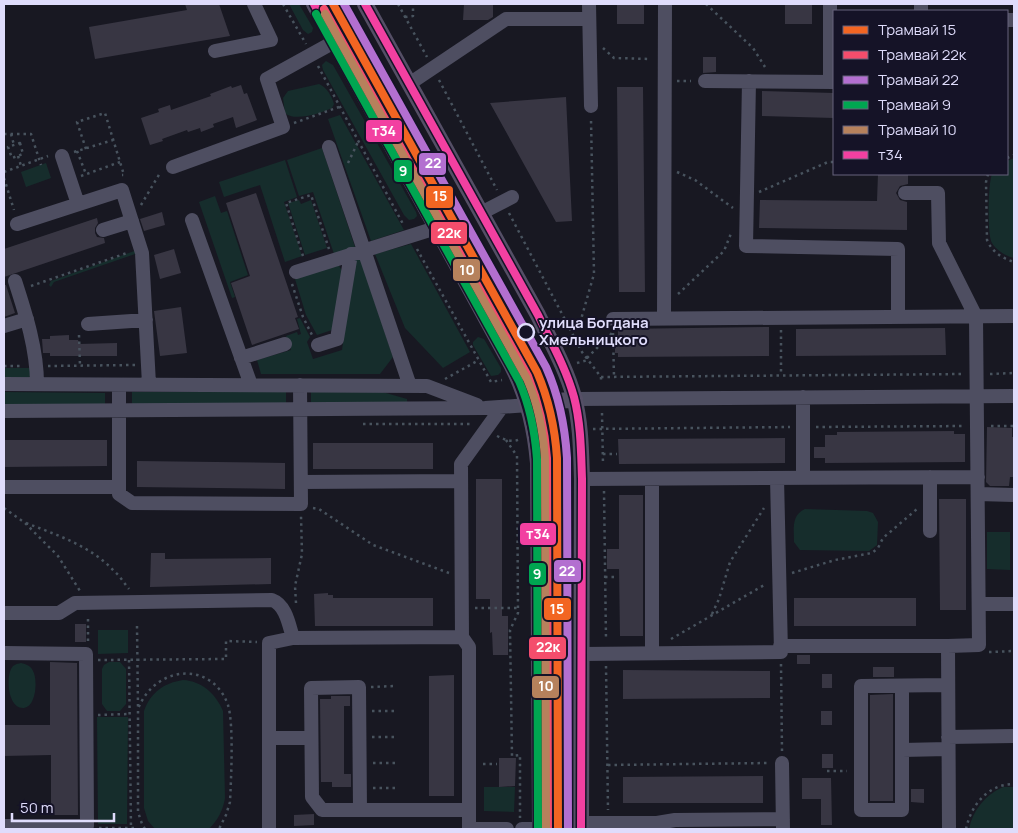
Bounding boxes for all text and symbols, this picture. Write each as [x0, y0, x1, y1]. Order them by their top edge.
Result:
legend [833, 10, 1008, 175]
text: Трамвай 15 [878, 19, 956, 40]
text: Трамвай 22к [878, 44, 967, 65]
text: Трамвай 22 [878, 69, 959, 90]
text: Трамвай 9 [878, 94, 951, 115]
line badge: т34 [365, 119, 403, 143]
text: Трамвай 10 [878, 119, 957, 140]
text: т34 [372, 121, 396, 140]
text: т34 [878, 144, 903, 165]
line badge: 22 [418, 152, 447, 176]
text: 22 [425, 153, 441, 172]
line badge: 9 [393, 159, 413, 183]
text: 9 [399, 161, 407, 180]
line badge: 15 [425, 185, 454, 209]
text: 15 [433, 186, 447, 205]
line badge: 22к [430, 221, 468, 245]
text: 22к [437, 223, 462, 242]
line badge: 10 [452, 258, 481, 282]
text: 10 [459, 260, 475, 279]
place label: улица Богдана Хмельницкого [539, 312, 649, 350]
marker: улица Богдана Хмельницкого [517, 323, 535, 341]
line badge: т34 [519, 522, 557, 546]
text: т34 [526, 524, 550, 543]
line badge: 22 [553, 559, 582, 583]
text: 22 [559, 561, 575, 580]
line badge: 9 [528, 562, 547, 586]
text: 9 [533, 564, 541, 583]
line badge: 15 [543, 597, 572, 621]
text: 15 [550, 599, 564, 618]
line badge: 22к [528, 636, 567, 660]
text: 22к [536, 637, 561, 656]
line badge: 10 [531, 675, 560, 699]
text: 10 [538, 676, 554, 695]
scale bar [12, 790, 115, 822]
text: 50 m [20, 797, 54, 818]

